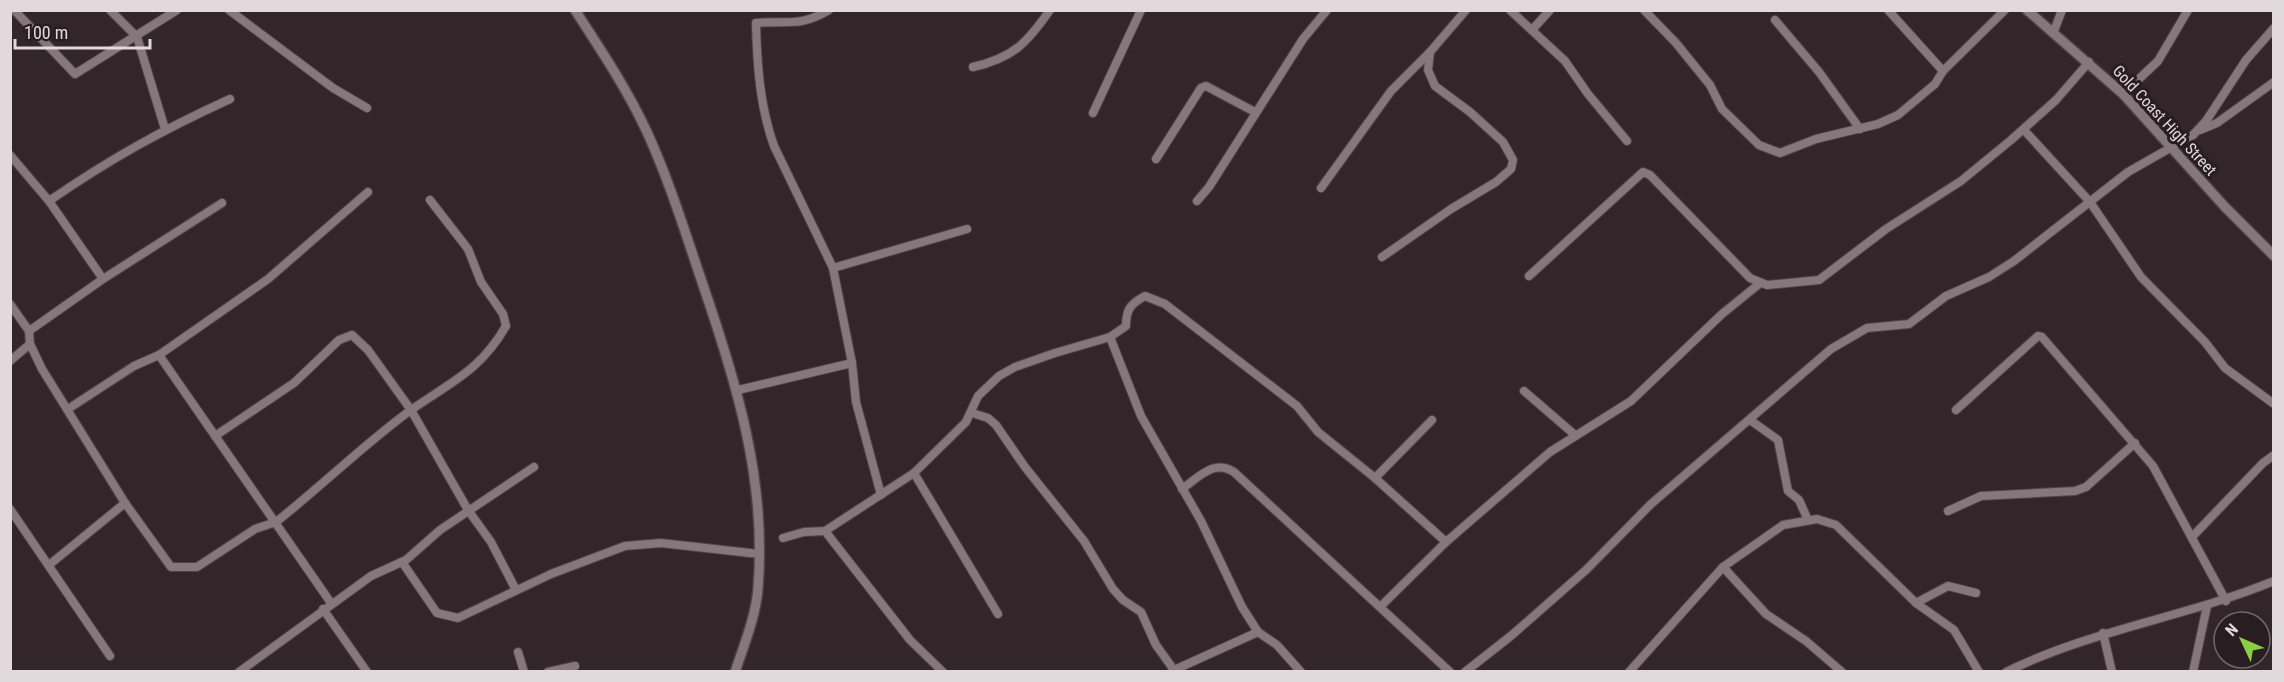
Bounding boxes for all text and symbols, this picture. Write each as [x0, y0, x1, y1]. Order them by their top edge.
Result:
scale bar [15, 12, 150, 50]
text: 100 m [24, 22, 68, 43]
street label: Gold Coast High Street [2109, 61, 2221, 180]
north arrow [2212, 610, 2272, 670]
text: N [2221, 620, 2242, 640]

